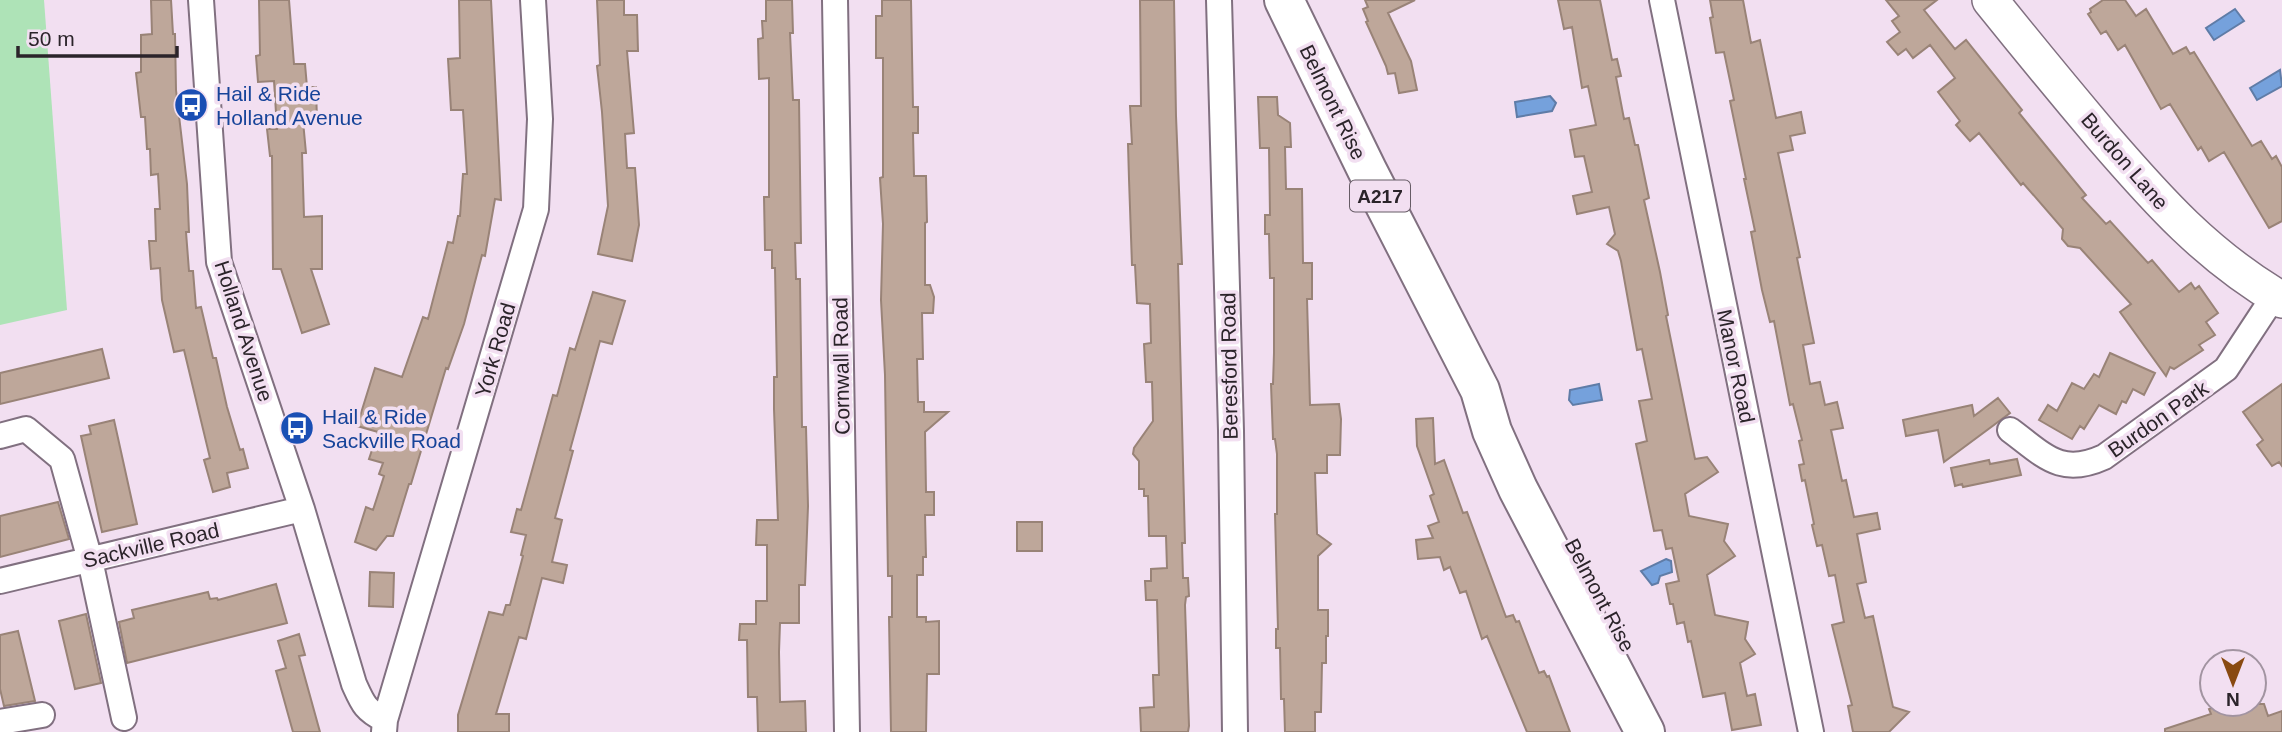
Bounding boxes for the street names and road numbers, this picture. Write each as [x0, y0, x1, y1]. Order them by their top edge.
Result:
street label: Belmont Rise [1295, 41, 1371, 163]
street label: Burdon Lane [2077, 108, 2173, 214]
road number: A217 [1350, 180, 1410, 212]
street label: Holland Avenue [210, 258, 278, 404]
street label: Beresford Road [1216, 292, 1242, 440]
street label: Cornwall Road [828, 297, 854, 435]
street label: York Road [471, 300, 519, 400]
street label: Manor Road [1713, 307, 1759, 425]
street label: Burdon Park [2104, 376, 2213, 462]
street label: Sackville Road [81, 518, 221, 572]
street label: Belmont Rise [1561, 534, 1639, 656]

